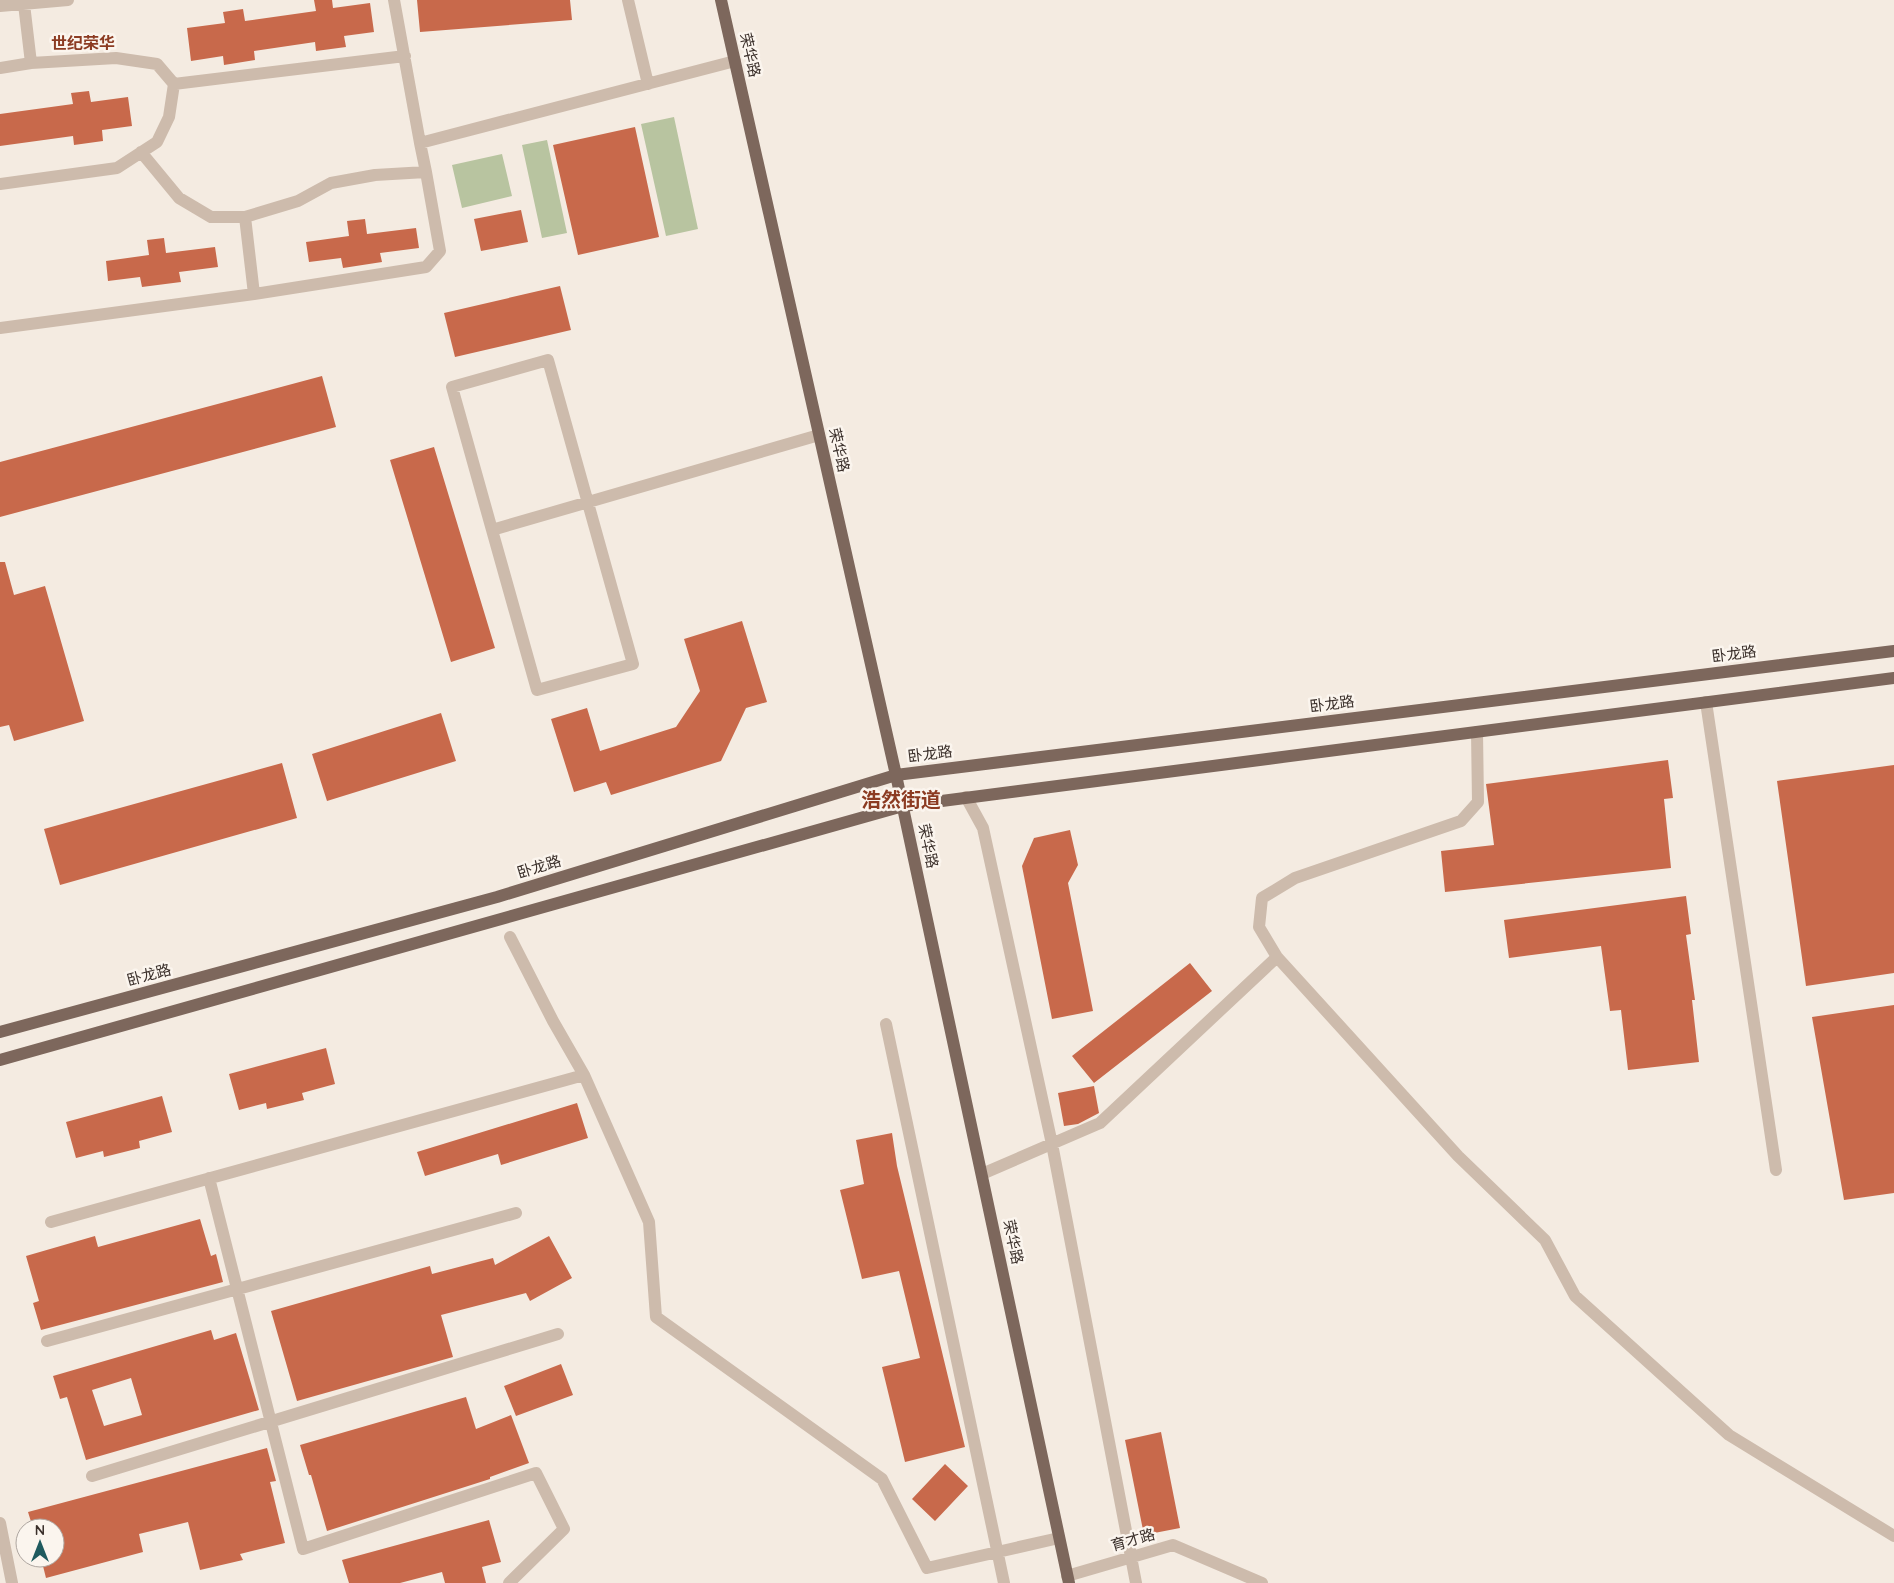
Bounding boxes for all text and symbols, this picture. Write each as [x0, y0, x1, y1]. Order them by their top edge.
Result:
street label: 荣华路 [736, 31, 765, 79]
district label: 世纪荣华 [51, 33, 115, 53]
street label: 荣华路 [825, 426, 854, 474]
street label: 卧龙路 [1710, 641, 1757, 666]
street label: 卧龙路 [1308, 691, 1355, 716]
street label: 卧龙路 [906, 741, 953, 766]
district label: 浩然街道 [861, 787, 941, 812]
street label: 荣华路 [915, 822, 942, 870]
street label: 卧龙路 [515, 851, 563, 882]
street label: 卧龙路 [125, 960, 173, 990]
street label: 荣华路 [1000, 1218, 1027, 1266]
north arrow [15, 1518, 65, 1568]
text: N [35, 1521, 45, 1539]
street label: 育才路 [1109, 1524, 1157, 1555]

